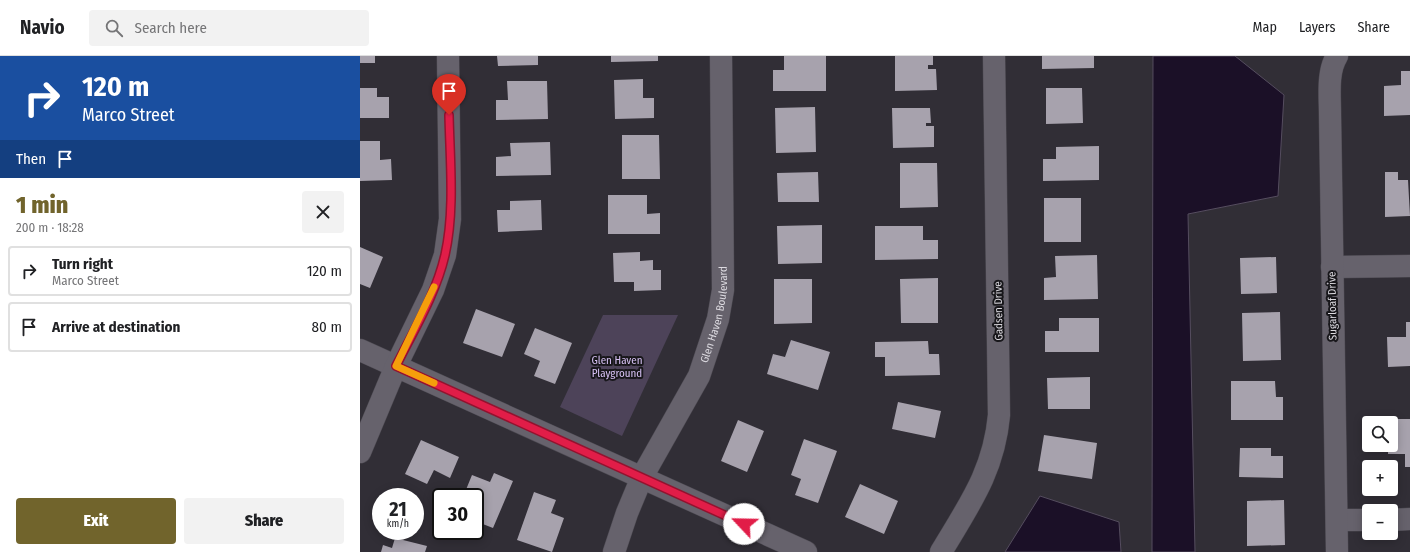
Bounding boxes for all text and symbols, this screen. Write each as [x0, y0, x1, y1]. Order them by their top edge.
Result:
search box [89, 10, 369, 46]
text: Navio [20, 16, 65, 39]
icon: search [103, 17, 125, 39]
text: Search here [135, 19, 207, 37]
text: Map [1253, 19, 1277, 36]
text: Layers [1299, 19, 1335, 36]
text: Share [1357, 19, 1390, 36]
text: 120 m [82, 70, 149, 103]
icon: right [16, 72, 68, 124]
pin [432, 74, 466, 115]
icon: arrive [438, 80, 460, 102]
text: Marco Street [82, 104, 175, 126]
icon: arrive [54, 148, 76, 170]
text: Then [16, 150, 46, 168]
text: 1 min [16, 191, 68, 219]
button: close [302, 191, 344, 233]
text: 200 m · 18:28 [16, 220, 84, 235]
text: Turn right [52, 255, 113, 273]
icon: right [18, 260, 40, 282]
text: 120 m [307, 262, 342, 280]
street label: Glen Haven Boulevard [698, 266, 730, 365]
street label: Sugarloaf Drive [1325, 272, 1340, 340]
text: Marco Street [52, 273, 119, 288]
street label: Gadsen Drive [991, 281, 1006, 341]
icon: arrive [18, 316, 40, 338]
text: Arrive at destination [52, 318, 180, 336]
text: 80 m [312, 318, 342, 336]
park label: Glen Haven Playground [592, 354, 642, 380]
map controls [1362, 416, 1398, 540]
button: search [1362, 416, 1398, 452]
button: + [1362, 460, 1398, 496]
speed limit sign: 30 [432, 488, 484, 540]
text: 21 [389, 497, 407, 521]
button: Exit [16, 498, 176, 544]
button: Share [184, 498, 344, 544]
position arrow [723, 503, 765, 545]
button: − [1362, 504, 1398, 540]
text: km/h [387, 518, 409, 530]

